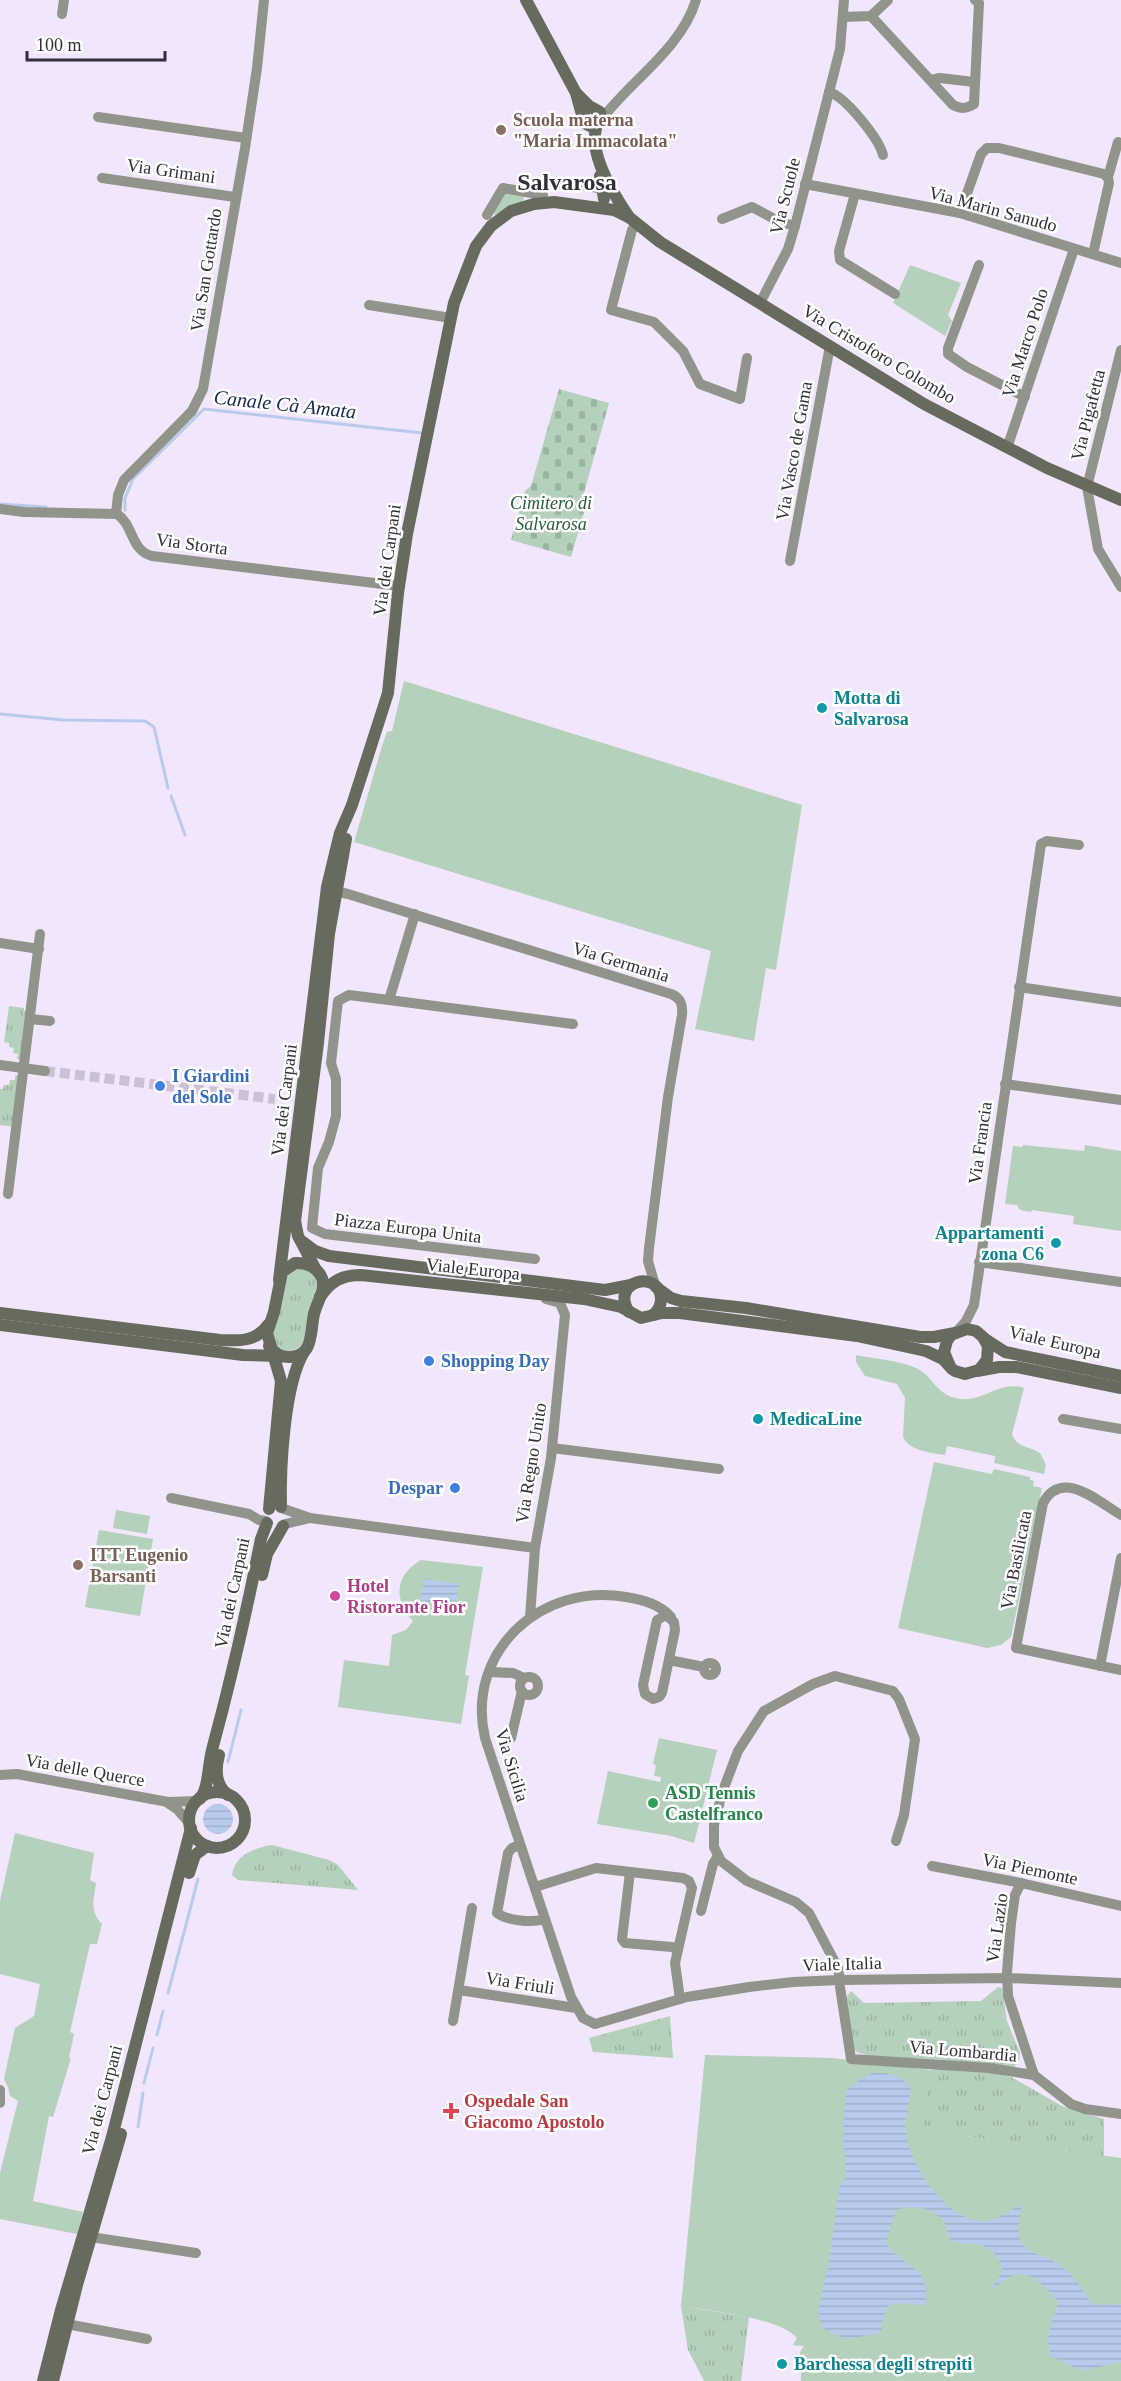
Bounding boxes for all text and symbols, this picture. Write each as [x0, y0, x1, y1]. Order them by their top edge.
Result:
scale bar [27, 24, 165, 62]
text: 100 m [36, 35, 82, 55]
place label: Scuola materna "Maria Immacolata" [513, 110, 677, 151]
marker: Scuola materna "Maria Immacolata" [494, 123, 508, 137]
street label: Via Grimani [125, 155, 217, 187]
street label: Via Scuole [766, 156, 804, 236]
district label: Salvarosa [517, 169, 617, 195]
street label: Via Marin Sanudo [927, 182, 1059, 236]
street label: Via San Gottardo [186, 207, 226, 333]
street label: Via Marco Polo [998, 286, 1052, 400]
street label: Via Cristoforo Colombo [799, 300, 959, 408]
street label: Via Pigafetta [1067, 367, 1109, 463]
street label: Via Vasco de Gama [772, 380, 816, 522]
water label: Canale Cà Amata [213, 386, 357, 422]
park label: Cimitero di Salvarosa [510, 493, 592, 534]
street label: Via dei Carpani [369, 503, 405, 617]
street label: Via Storta [155, 529, 229, 559]
place label: Motta di Salvarosa [834, 688, 909, 729]
marker: Motta di Salvarosa [815, 701, 829, 715]
street label: Via Germania [570, 938, 672, 986]
street label: Via dei Carpani [267, 1043, 301, 1157]
place label: I Giardini del Sole [172, 1066, 250, 1107]
marker: I Giardini del Sole [153, 1079, 167, 1093]
street label: Via Francia [964, 1100, 996, 1186]
street label: Piazza Europa Unita [333, 1209, 483, 1247]
place label: Appartamenti zona C6 [935, 1223, 1044, 1264]
marker: Appartamenti zona C6 [1049, 1236, 1063, 1250]
street label: Viale Europa [425, 1254, 521, 1284]
street label: Viale Europa [1007, 1322, 1103, 1362]
place label: Shopping Day [441, 1351, 550, 1371]
marker: Shopping Day [422, 1354, 436, 1368]
street label: Via Regno Unito [512, 1401, 550, 1525]
place label: MedicaLine [770, 1409, 862, 1429]
marker: MedicaLine [751, 1412, 765, 1426]
place label: Despar [388, 1478, 443, 1498]
marker: Despar [448, 1481, 462, 1495]
street label: Via Basilicata [997, 1509, 1035, 1611]
street label: Via dei Carpani [210, 1536, 254, 1650]
place label: ITT Eugenio Barsanti [90, 1545, 188, 1586]
marker: ITT Eugenio Barsanti [71, 1558, 85, 1572]
place label: Hotel Ristorante Fior [347, 1576, 465, 1617]
marker: Hotel Ristorante Fior [328, 1589, 342, 1603]
street label: Via Sicilia [491, 1726, 533, 1804]
street label: Via delle Querce [24, 1750, 146, 1790]
place label: ASD Tennis Castelfranco [665, 1783, 763, 1824]
marker: ASD Tennis Castelfranco [646, 1796, 660, 1810]
street label: Via Piemonte [980, 1849, 1080, 1889]
street label: Via Lazio [982, 1892, 1012, 1964]
street label: Viale Italia [802, 1953, 882, 1975]
street label: Via Friuli [484, 1968, 556, 1998]
street label: Via Lombardia [908, 2036, 1018, 2066]
street label: Via dei Carpani [78, 2043, 126, 2157]
place label: Ospedale San Giacomo Apostolo [464, 2091, 605, 2132]
marker: Ospedale San Giacomo Apostolo [442, 2102, 460, 2120]
place label: Barchessa degli strepiti [794, 2354, 972, 2374]
marker: Barchessa degli strepiti [775, 2357, 789, 2371]

